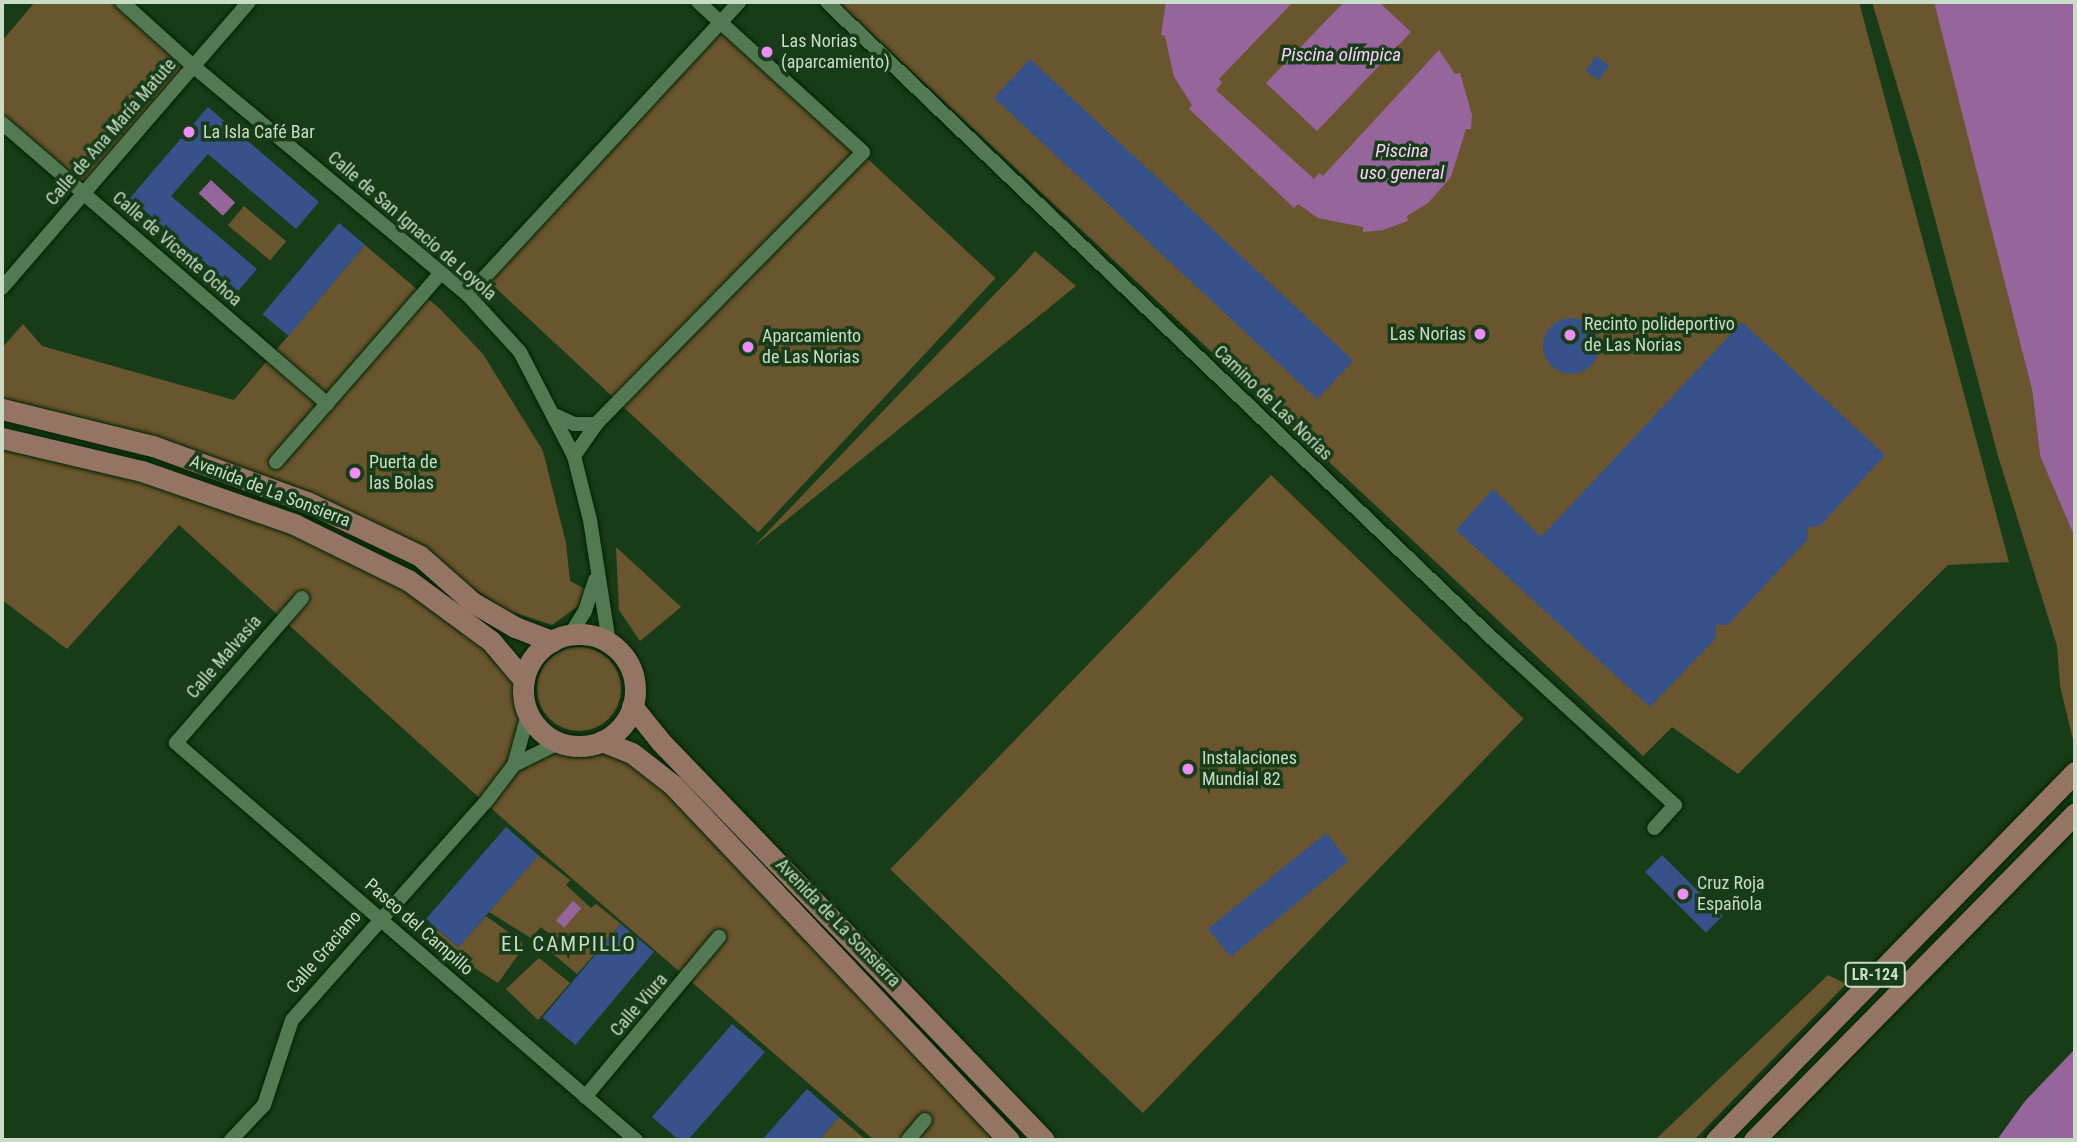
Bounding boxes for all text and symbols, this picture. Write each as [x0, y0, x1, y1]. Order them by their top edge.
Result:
place label: Las Norias (aparcamiento) [781, 31, 890, 74]
marker: Las Norias (aparcamiento) [759, 44, 775, 60]
water label: Piscina olímpica [1281, 44, 1401, 66]
street label: Calle de Ana María Matute [41, 54, 181, 210]
place label: La Isla Café Bar [203, 121, 315, 143]
marker: La Isla Café Bar [181, 124, 197, 140]
water label: Piscina uso general [1360, 140, 1444, 184]
street label: Calle de San Ignacio de Loyola [323, 147, 501, 305]
street label: Calle de Vicente Ochoa [108, 187, 246, 311]
place label: Recinto polideportivo de Las Norias [1584, 314, 1735, 356]
place label: Las Norias [1390, 323, 1466, 345]
place label: Aparcamiento de Las Norias [762, 326, 861, 368]
marker: Las Norias [1472, 326, 1488, 342]
marker: Recinto polideportivo de Las Norias [1562, 327, 1578, 343]
marker: Aparcamiento de Las Norias [740, 339, 756, 355]
street label: Camino de Las Norias [1209, 341, 1337, 465]
street label: Avenida de La Sonsierra [187, 450, 353, 532]
place label: Puerta de las Bolas [369, 452, 437, 494]
marker: Puerta de las Bolas [347, 465, 363, 481]
street label: Calle Malvasía [182, 611, 266, 703]
place label: Instalaciones Mundial 82 [1202, 748, 1297, 790]
marker: Instalaciones Mundial 82 [1180, 761, 1196, 777]
street label: Avenida de La Sonsierra [771, 854, 905, 992]
place label: Cruz Roja Española [1697, 873, 1765, 916]
street label: Paseo del Campillo [360, 874, 478, 980]
marker: Cruz Roja Española [1675, 886, 1691, 902]
street label: Calle Graciano [282, 906, 366, 998]
district label: EL CAMPILLO [502, 931, 636, 957]
road number: LR-124 [1843, 962, 1906, 987]
street label: Calle Viura [606, 969, 672, 1041]

